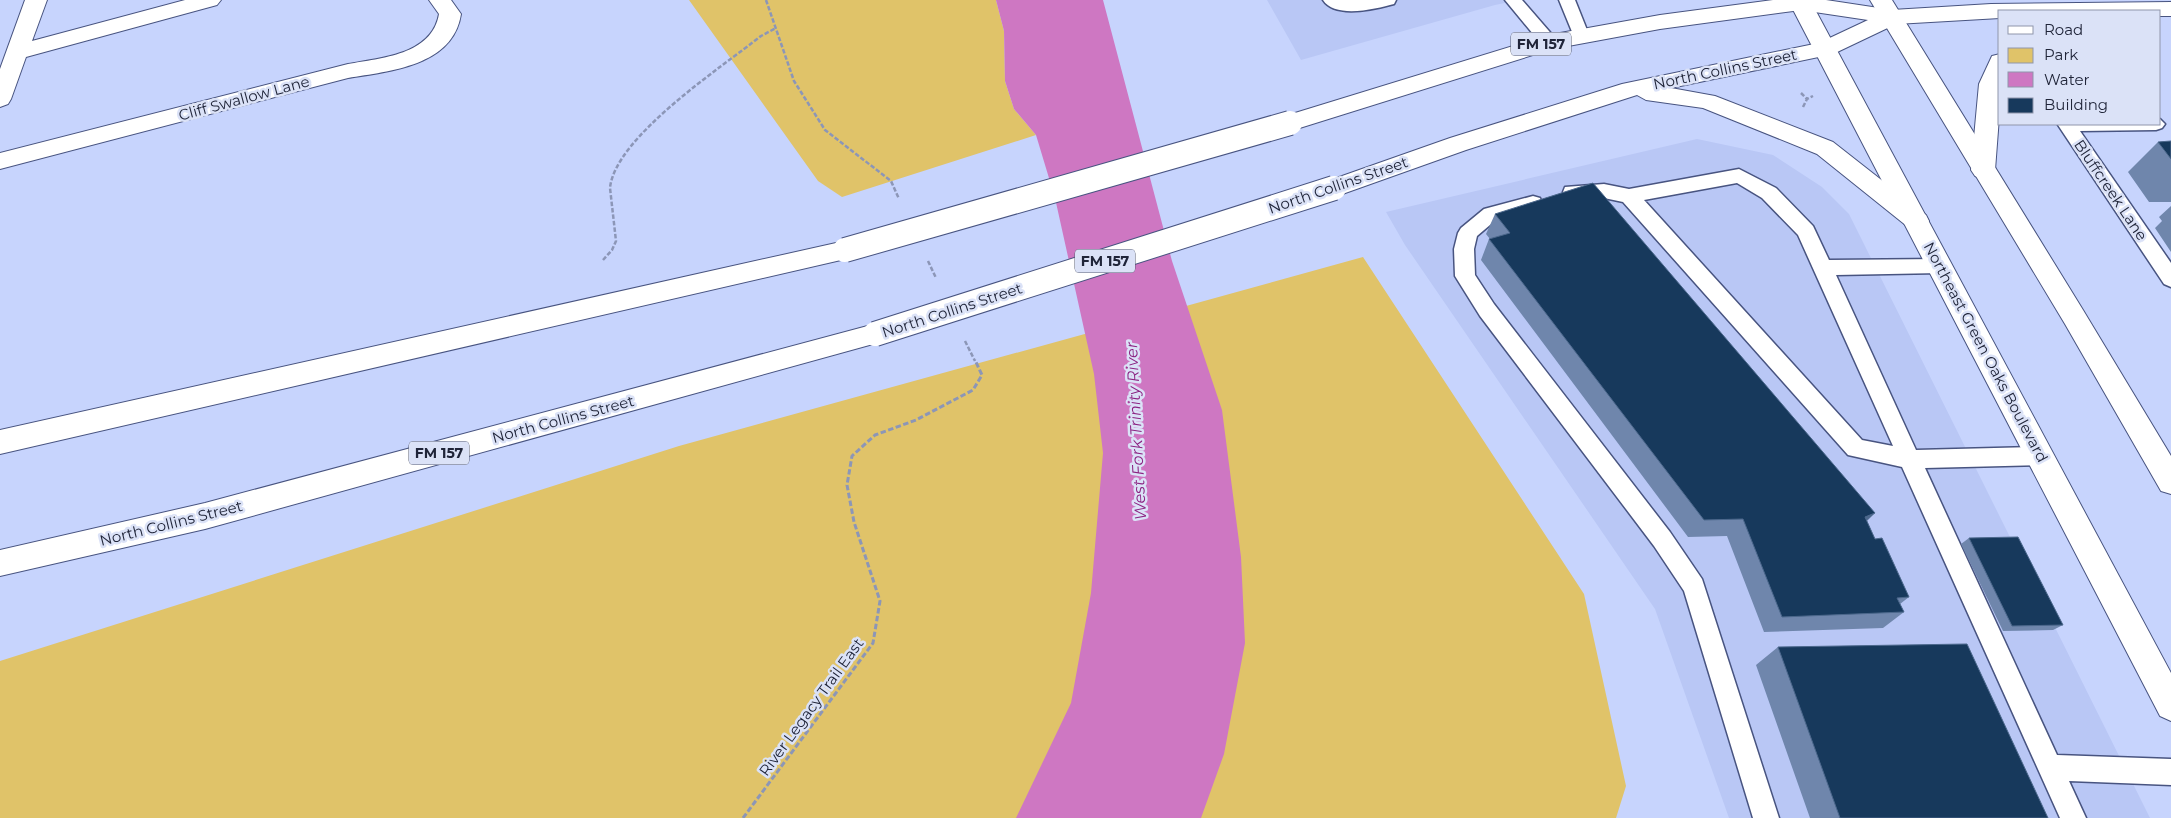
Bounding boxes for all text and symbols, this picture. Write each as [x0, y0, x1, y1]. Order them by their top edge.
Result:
legend [1998, 10, 2161, 125]
text: Road [2044, 20, 2083, 39]
road number: FM 157 [1511, 33, 1571, 56]
street label: North Collins Street [1651, 44, 1799, 94]
text: Park [2044, 45, 2078, 64]
text: Water [2044, 70, 2090, 89]
street label: Cliff Swallow Lane [176, 71, 312, 125]
text: Building [2044, 95, 2108, 114]
street label: Bluffcreek Lane [2070, 136, 2152, 244]
street label: North Collins Street [1266, 152, 1410, 218]
street label: Northeast Green Oaks Boulevard [1920, 239, 2052, 465]
road number: FM 157 [1075, 250, 1135, 272]
street label: North Collins Street [879, 278, 1025, 342]
water label: West Fork Trinity River [1122, 341, 1150, 521]
street label: North Collins Street [490, 391, 636, 447]
road number: FM 157 [409, 442, 469, 464]
street label: North Collins Street [98, 496, 244, 550]
street label: River Legacy Trail East [755, 634, 867, 780]

